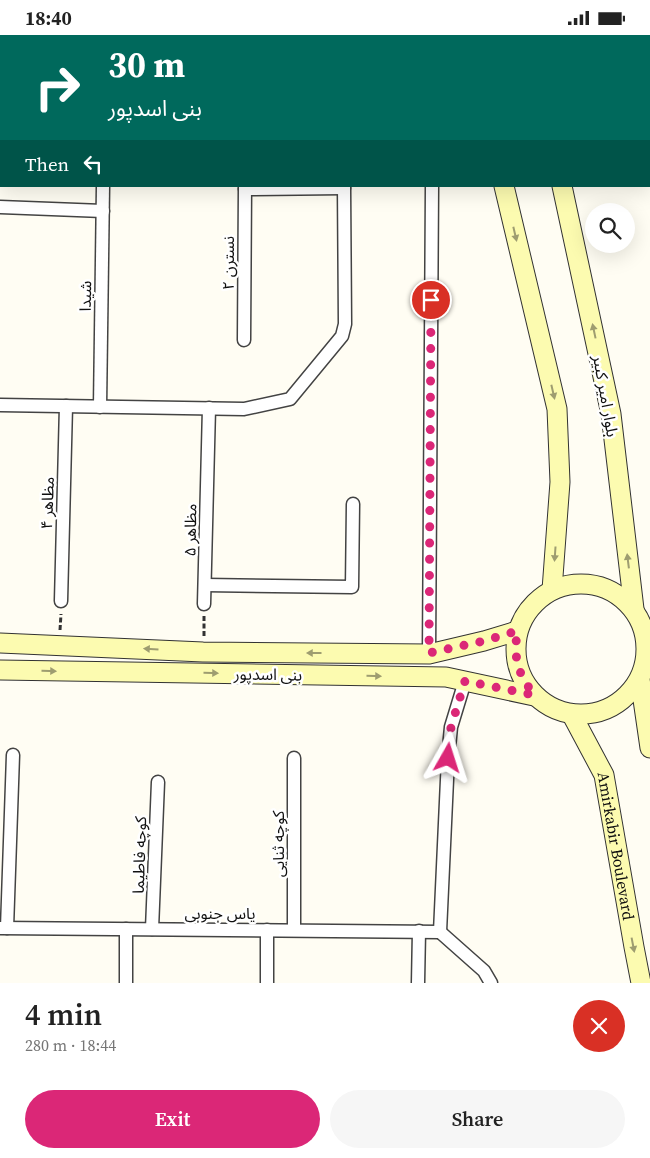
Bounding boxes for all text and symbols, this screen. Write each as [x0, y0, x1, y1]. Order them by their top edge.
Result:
text: 18:40 [25, 5, 72, 31]
text: 30 m [108, 41, 185, 89]
icon: right [25, 55, 90, 120]
text: بنی اسدپور [108, 93, 202, 123]
icon: left [79, 150, 107, 178]
text: Then [25, 151, 69, 177]
map controls [585, 203, 635, 253]
button: search [585, 203, 635, 253]
one-way arrow [511, 226, 519, 241]
street label: نسترن ۲ [217, 236, 239, 290]
pin [410, 279, 452, 321]
street label: شیدا [74, 280, 96, 312]
icon: arrive [417, 286, 445, 314]
one-way arrow [590, 324, 598, 339]
street label: بلوار امیر کبیر [588, 352, 624, 439]
one-way arrow [549, 384, 557, 399]
street label: مظاهر ۴ [35, 476, 59, 530]
street label: مظاهر ۵ [179, 503, 201, 557]
one-way arrow [550, 546, 558, 562]
one-way arrow [624, 553, 632, 569]
one-way arrow [143, 645, 159, 653]
one-way arrow [306, 649, 322, 657]
street label: بنی اسدپور [233, 662, 302, 686]
one-way arrow [41, 667, 57, 675]
one-way arrow [203, 669, 219, 677]
one-way arrow [366, 672, 382, 680]
position arrow [421, 731, 473, 783]
street label: Amirkabir Boulevard [593, 770, 640, 922]
street label: کوچه ثنایی [267, 810, 289, 877]
street label: کوچه فاطیما [127, 815, 151, 894]
street label: یاس جنوبی [184, 902, 256, 924]
one-way arrow [630, 938, 638, 954]
text: 4 min [25, 994, 102, 1035]
button: close [573, 1000, 625, 1052]
text: 280 m · 18:44 [25, 1034, 116, 1056]
button: Exit [25, 1090, 320, 1148]
button: Share [330, 1090, 625, 1148]

